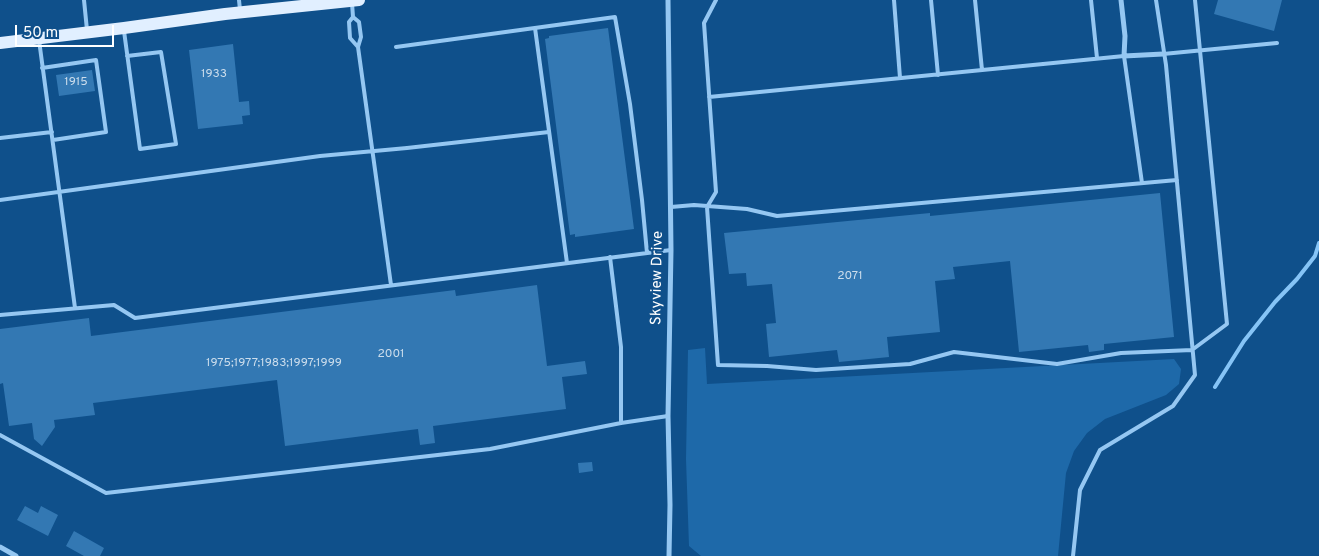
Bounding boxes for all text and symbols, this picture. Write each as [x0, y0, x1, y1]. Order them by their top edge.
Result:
scale bar [18, 15, 116, 47]
text: 50 m [23, 24, 58, 43]
house number: 1933 [201, 68, 227, 82]
house number: 1915 [64, 76, 88, 90]
street label: Skyview Drive [648, 231, 668, 325]
house number: 2071 [837, 270, 863, 284]
house number: 2001 [377, 348, 405, 362]
house number: 1975;1977;1983;1997;1999 [206, 357, 342, 371]

